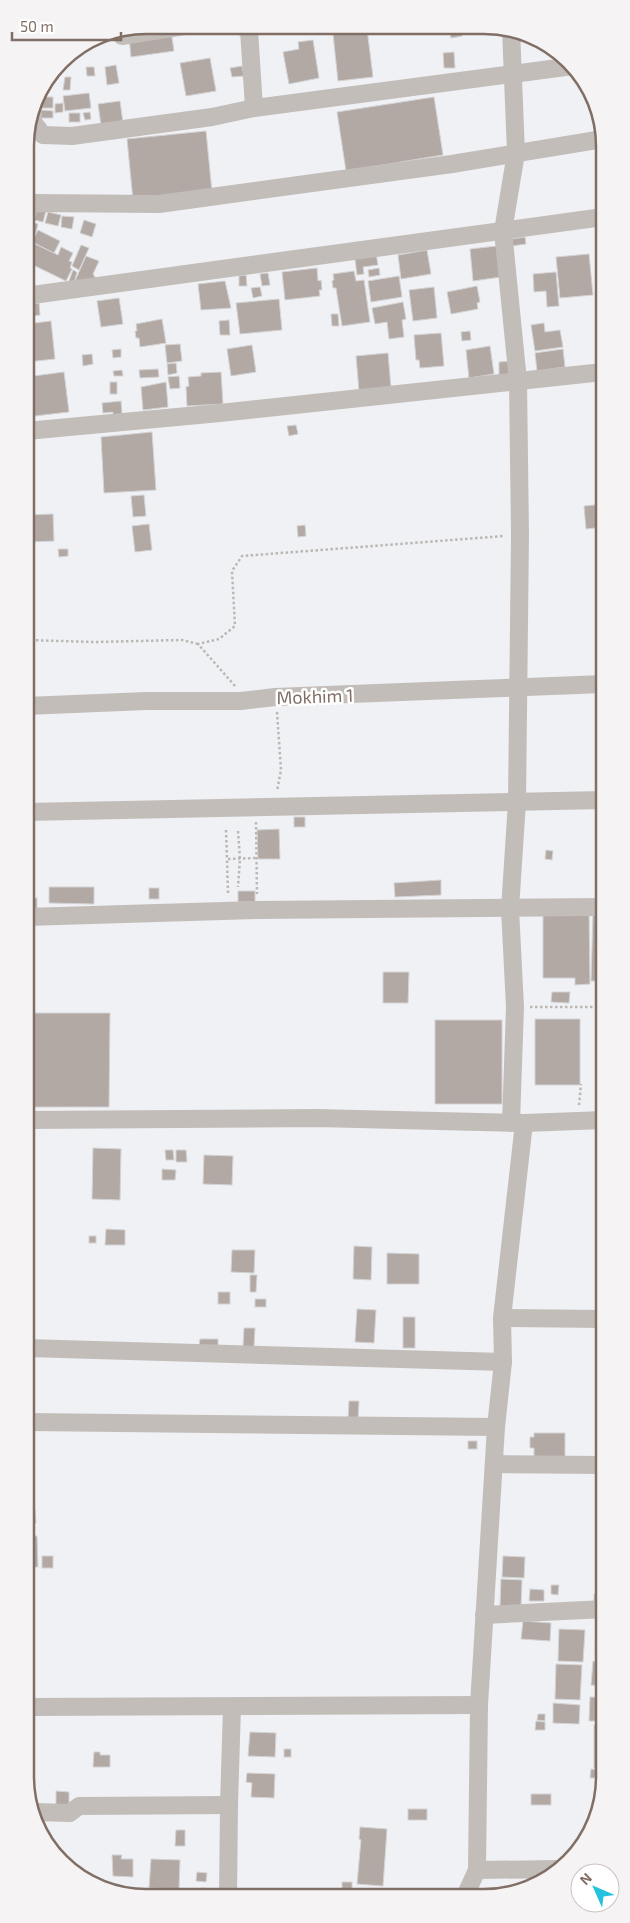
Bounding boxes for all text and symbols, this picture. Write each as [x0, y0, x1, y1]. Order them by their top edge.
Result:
scale bar [12, 10, 121, 42]
text: 50 m [20, 17, 54, 35]
street label: Mokhim 1 [276, 684, 354, 708]
north arrow [570, 1863, 620, 1913]
text: N [576, 1869, 595, 1888]

